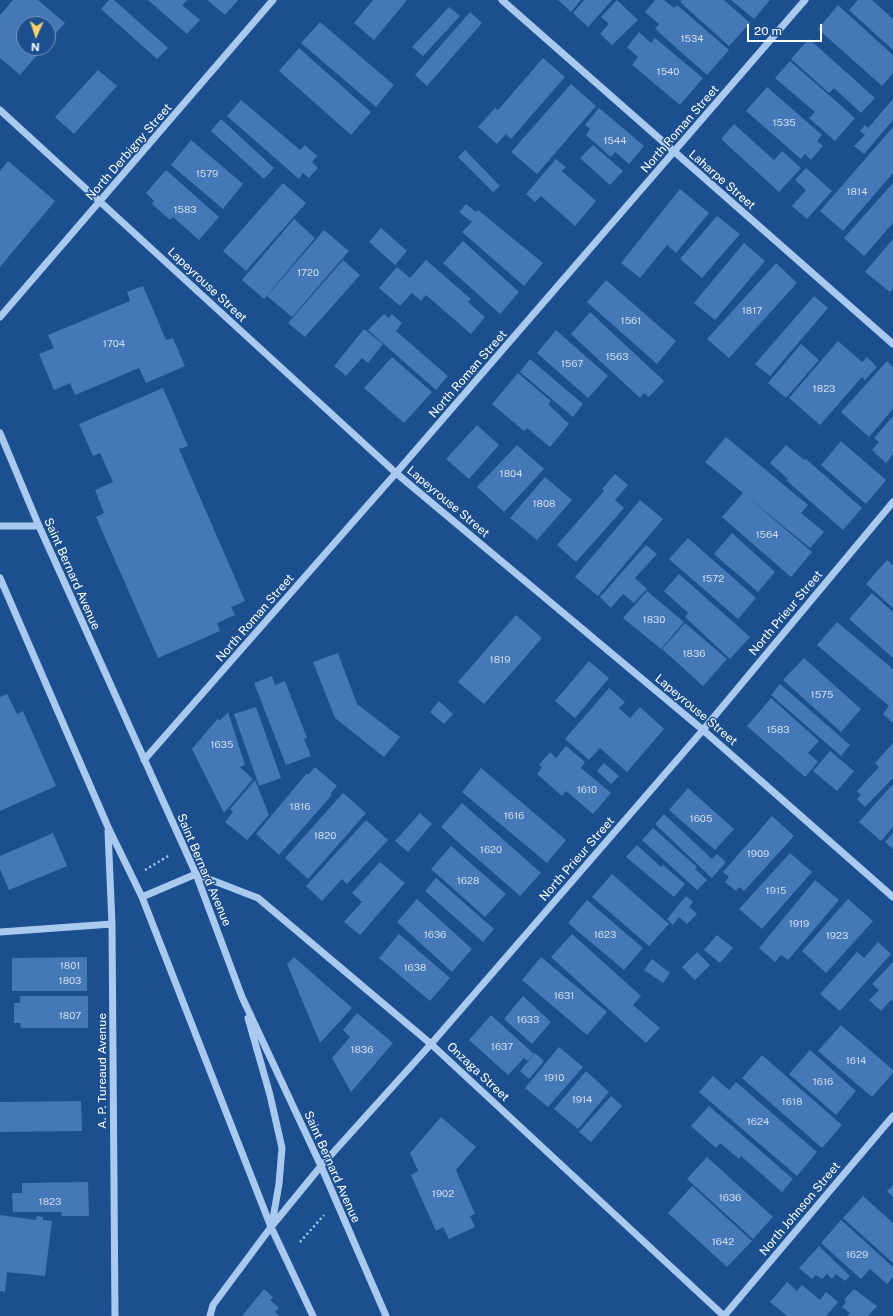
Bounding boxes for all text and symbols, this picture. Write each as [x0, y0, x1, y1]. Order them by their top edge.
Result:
north arrow [16, 16, 56, 56]
scale bar [749, 16, 824, 42]
text: 20 m [754, 24, 782, 38]
house number: 1534 [680, 33, 704, 45]
text: N [31, 41, 40, 53]
house number: 1540 [657, 66, 679, 78]
street label: North Roman Street [638, 82, 722, 176]
street label: North Derbigny Street [83, 101, 175, 203]
house number: 1535 [772, 117, 796, 129]
house number: 1544 [603, 135, 627, 147]
street label: Laharpe Street [686, 147, 758, 213]
house number: 1579 [196, 168, 218, 180]
house number: 1814 [847, 186, 867, 198]
house number: 1583 [173, 204, 197, 216]
street label: Lapeyrouse Street [164, 245, 250, 325]
house number: 1720 [297, 267, 319, 279]
house number: 1817 [742, 305, 762, 317]
house number: 1561 [621, 315, 641, 327]
street label: North Roman Street [426, 327, 510, 421]
house number: 1704 [103, 338, 125, 350]
house number: 1563 [606, 351, 628, 363]
house number: 1567 [561, 358, 583, 370]
house number: 1823 [813, 383, 835, 395]
street label: Lapeyrouse Street [404, 463, 492, 541]
house number: 1804 [500, 468, 522, 480]
house number: 1808 [532, 498, 556, 510]
street label: Saint Bernard Avenue [41, 516, 103, 632]
house number: 1564 [756, 529, 778, 541]
street label: North Prieur Street [746, 568, 826, 658]
street label: North Roman Street [213, 571, 297, 665]
house number: 1572 [702, 573, 724, 585]
house number: 1830 [643, 614, 665, 626]
house number: 1836 [683, 648, 705, 660]
house number: 1819 [490, 654, 510, 666]
street label: Lapeyrouse Street [652, 671, 740, 749]
house number: 1575 [811, 689, 833, 701]
house number: 1583 [766, 724, 790, 736]
house number: 1635 [211, 739, 233, 751]
house number: 1610 [577, 784, 597, 796]
house number: 1816 [290, 801, 310, 813]
house number: 1616 [504, 810, 524, 822]
street label: Saint Bernard Avenue [174, 812, 234, 928]
house number: 1605 [690, 813, 712, 825]
street label: North Prieur Street [537, 814, 617, 904]
house number: 1820 [314, 830, 336, 842]
house number: 1620 [480, 844, 502, 856]
house number: 1909 [747, 848, 769, 860]
house number: 1628 [457, 875, 479, 887]
house number: 1915 [766, 885, 786, 897]
house number: 1919 [789, 918, 809, 930]
house number: 1636 [424, 929, 446, 941]
house number: 1623 [594, 929, 616, 941]
house number: 1923 [826, 930, 848, 942]
house number: 1801 [60, 960, 80, 972]
house number: 1638 [404, 962, 426, 974]
house number: 1803 [59, 975, 81, 987]
house number: 1631 [554, 990, 574, 1002]
house number: 1807 [59, 1010, 81, 1022]
street label: A. P. Tureaud Avenue [95, 1013, 109, 1129]
house number: 1633 [517, 1014, 539, 1026]
street label: Onzaga Street [444, 1039, 512, 1105]
house number: 1637 [491, 1041, 513, 1053]
house number: 1836 [351, 1044, 373, 1056]
house number: 1614 [846, 1055, 866, 1067]
house number: 1910 [544, 1072, 564, 1084]
house number: 1616 [813, 1076, 833, 1088]
house number: 1914 [572, 1094, 592, 1106]
house number: 1618 [782, 1096, 802, 1108]
street label: Saint Bernard Avenue [301, 1109, 363, 1225]
house number: 1624 [747, 1116, 769, 1128]
street label: North Johnson Street [757, 1159, 843, 1259]
house number: 1902 [432, 1188, 454, 1200]
house number: 1636 [719, 1192, 741, 1204]
house number: 1823 [39, 1196, 61, 1208]
house number: 1642 [712, 1236, 734, 1248]
house number: 1629 [846, 1249, 868, 1261]

